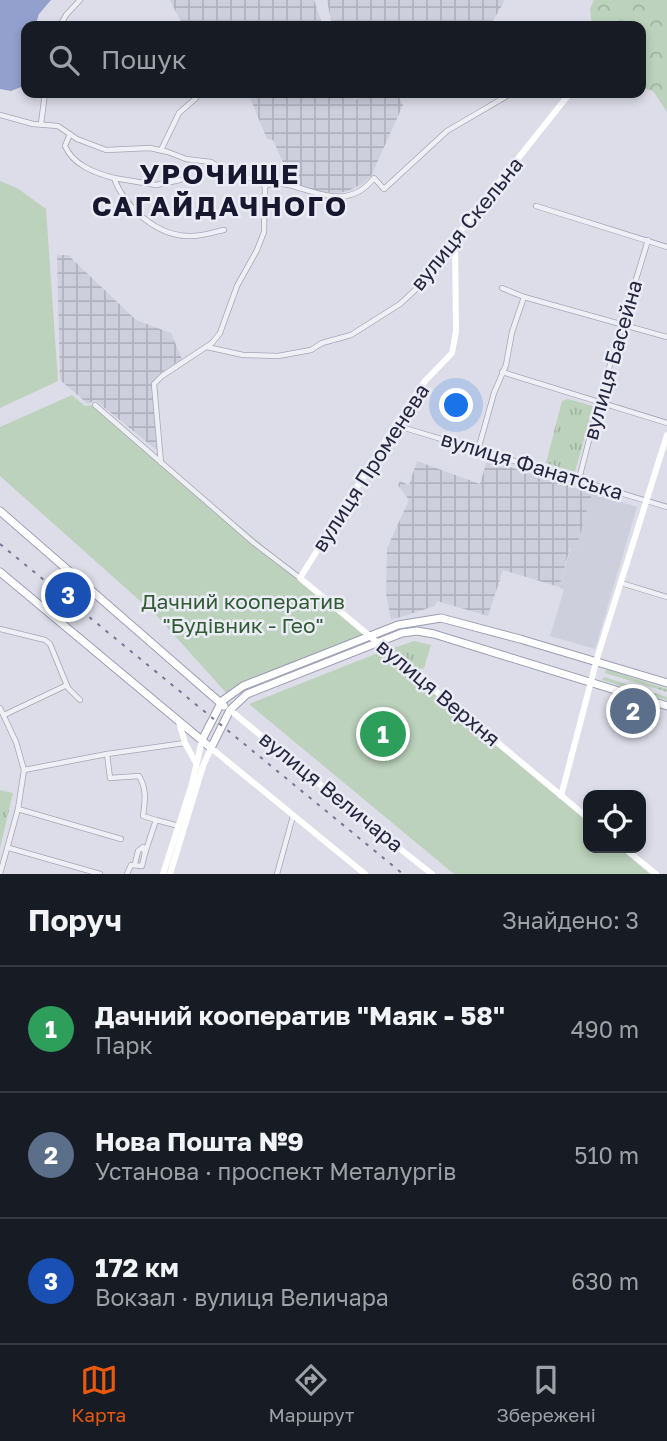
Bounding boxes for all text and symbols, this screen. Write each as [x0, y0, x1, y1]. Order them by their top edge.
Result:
search box [21, 21, 646, 98]
icon: search [45, 41, 83, 79]
text: Пошук [101, 44, 187, 75]
street label: вулиця Скельна [404, 151, 528, 295]
district label: УРОЧИЩЕ САГАЙДАЧНОГО [92, 157, 348, 222]
street label: вулиця Басейна [577, 277, 647, 443]
street label: вулиця Променева [306, 378, 434, 557]
your location [439, 388, 473, 422]
street label: вулиця Фанатська [438, 425, 626, 505]
pin: 3 [45, 569, 91, 621]
park label: Дачний кооператив "Будівник - Гео" [141, 588, 345, 638]
street label: вулиця Верхня [372, 633, 506, 751]
pin: 2 [610, 685, 656, 737]
pin: 1 [360, 708, 406, 760]
street label: вулиця Величара [254, 725, 409, 857]
map controls [583, 790, 646, 853]
button: locate [583, 790, 646, 853]
text: Поруч [28, 902, 122, 938]
text: Знайдено: 3 [502, 906, 639, 934]
text: Дачний кооператив "Маяк - 58" [95, 1000, 505, 1031]
text: 1 [45, 1015, 57, 1043]
text: 490 m [571, 1015, 639, 1043]
text: Парк [95, 1031, 153, 1059]
text: Нова Пошта №9 [95, 1126, 304, 1157]
text: 2 [44, 1141, 58, 1169]
text: 510 m [574, 1141, 639, 1169]
text: Установа · проспект Металургів [95, 1157, 456, 1185]
text: 172 км [95, 1252, 179, 1283]
text: 3 [44, 1267, 58, 1295]
text: 630 m [571, 1267, 639, 1295]
text: Вокзал · вулиця Величара [95, 1283, 389, 1311]
tab: Карта [71, 1361, 126, 1426]
tab: Маршрут [268, 1361, 354, 1426]
tab: Збережені [497, 1361, 596, 1426]

